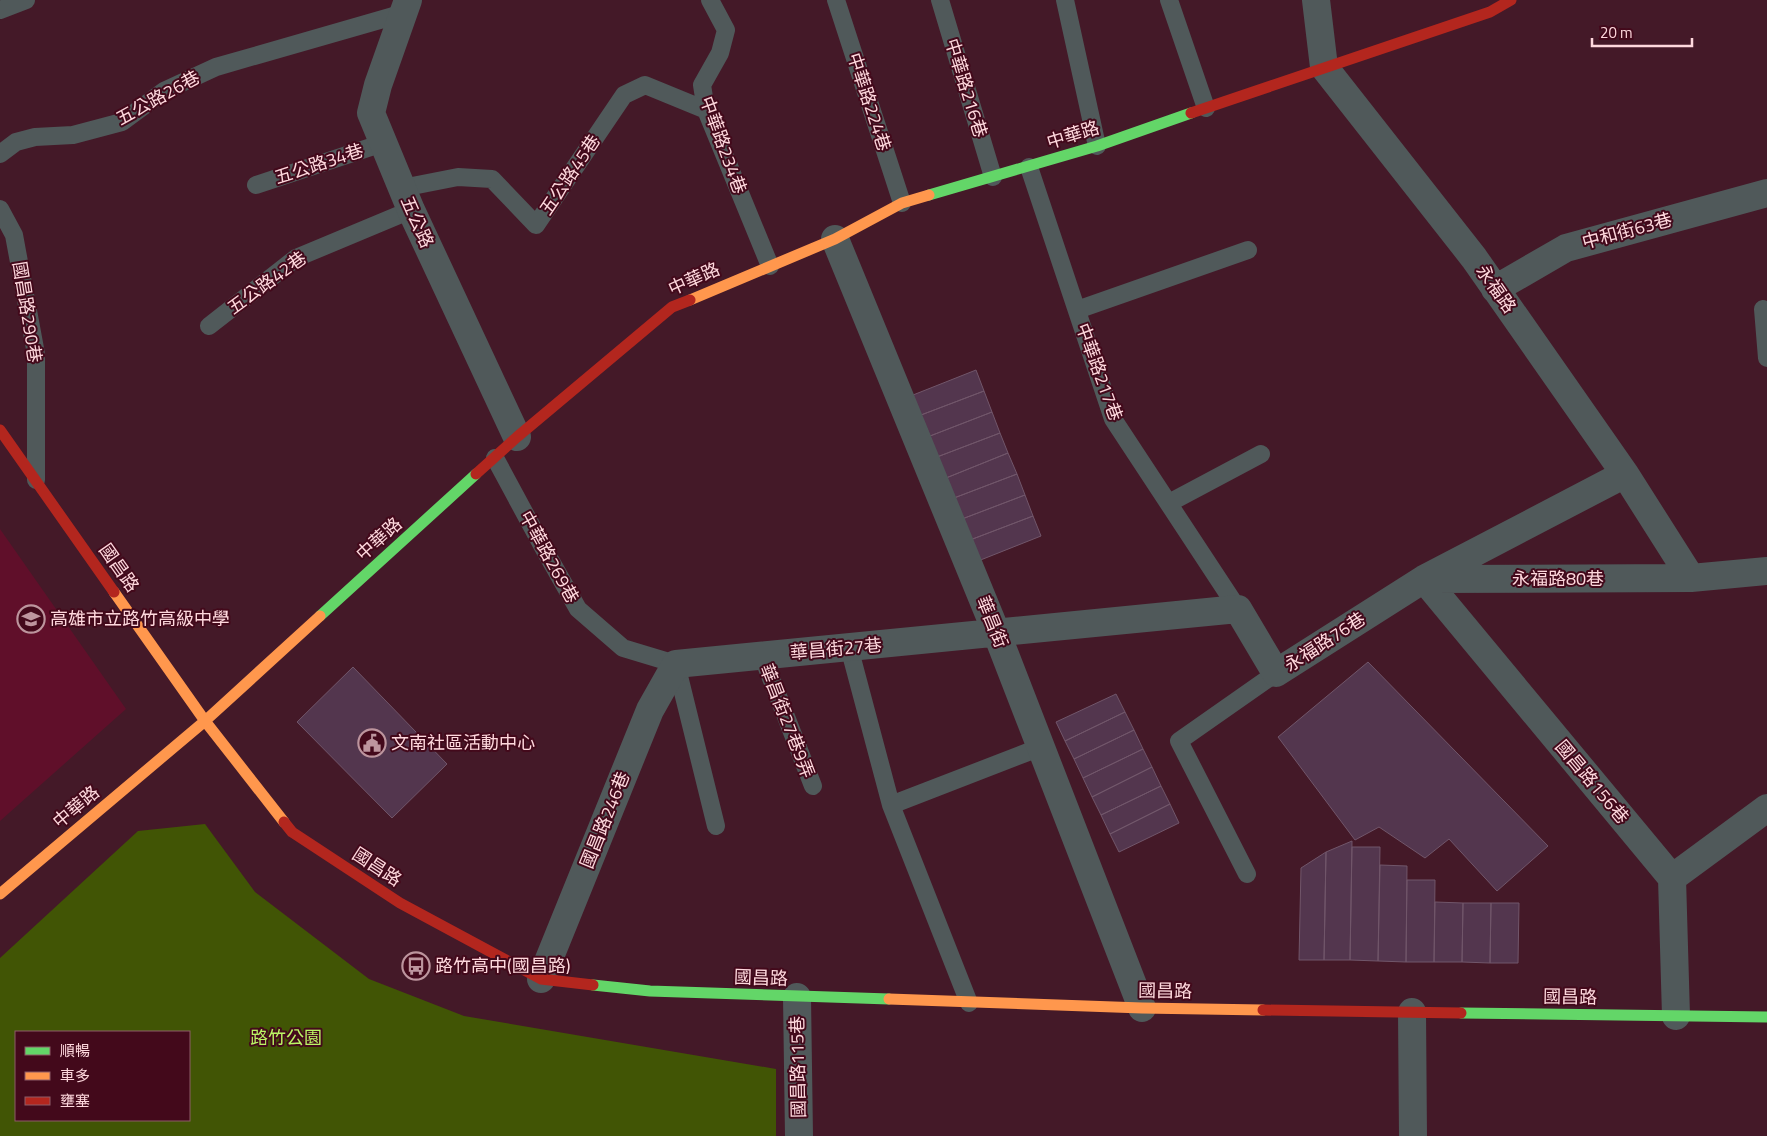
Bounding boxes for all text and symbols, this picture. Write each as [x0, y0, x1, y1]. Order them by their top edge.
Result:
scale bar [1592, 15, 1692, 47]
text: 20 m [1600, 21, 1633, 44]
street label: 中華路216巷 [939, 35, 994, 141]
street label: 中華路224巷 [841, 49, 898, 155]
street label: 五公路26巷 [111, 63, 205, 132]
street label: 中華路234巷 [693, 92, 754, 197]
street label: 中華路 [1043, 114, 1103, 155]
street label: 五公路45巷 [533, 129, 607, 220]
street label: 五公路34巷 [271, 136, 367, 191]
street label: 五公路 [394, 192, 441, 252]
street label: 中和街63巷 [1579, 206, 1675, 255]
street label: 五公路42巷 [221, 245, 312, 321]
street label: 中華路 [664, 255, 724, 302]
street label: 國昌路290巷 [6, 259, 49, 365]
street label: 永福路 [1470, 259, 1523, 319]
street label: 中華路217巷 [1069, 319, 1130, 424]
street label: 中華路269巷 [513, 505, 586, 608]
street label: 中華路 [350, 511, 408, 567]
street label: 國昌路 [93, 538, 146, 598]
street label: 永福路80巷 [1512, 565, 1604, 592]
street label: 華昌街 [970, 592, 1015, 652]
school or university icon: 高雄市立路竹高級中學 [16, 604, 46, 634]
place label: 高雄市立路竹高級中學 [50, 605, 230, 632]
street label: 永福路76巷 [1279, 605, 1371, 678]
street label: 華昌街27巷 [789, 631, 883, 666]
street label: 華昌街27巷9弄 [753, 660, 822, 782]
public building icon: 文南社區活動中心 [357, 728, 387, 758]
place label: 文南社區活動中心 [391, 729, 535, 756]
street label: 國昌路156巷 [1549, 734, 1636, 830]
street label: 國昌路246巷 [573, 767, 636, 872]
street label: 中華路 [46, 779, 105, 834]
street label: 國昌路 [347, 841, 407, 893]
bus stop icon: 路竹高中(國昌路) [401, 951, 431, 981]
place label: 路竹高中(國昌路) [435, 952, 571, 979]
street label: 國昌路 [734, 963, 788, 992]
street label: 國昌路 [1138, 977, 1192, 1004]
street label: 國昌路 [1543, 983, 1597, 1010]
street label: 國昌路115巷 [783, 1016, 812, 1118]
park label: 路竹公園 [250, 1024, 322, 1051]
legend [15, 1031, 190, 1121]
text: 順暢 [60, 1039, 90, 1062]
text: 車多 [60, 1064, 90, 1087]
text: 壅塞 [60, 1089, 90, 1112]

